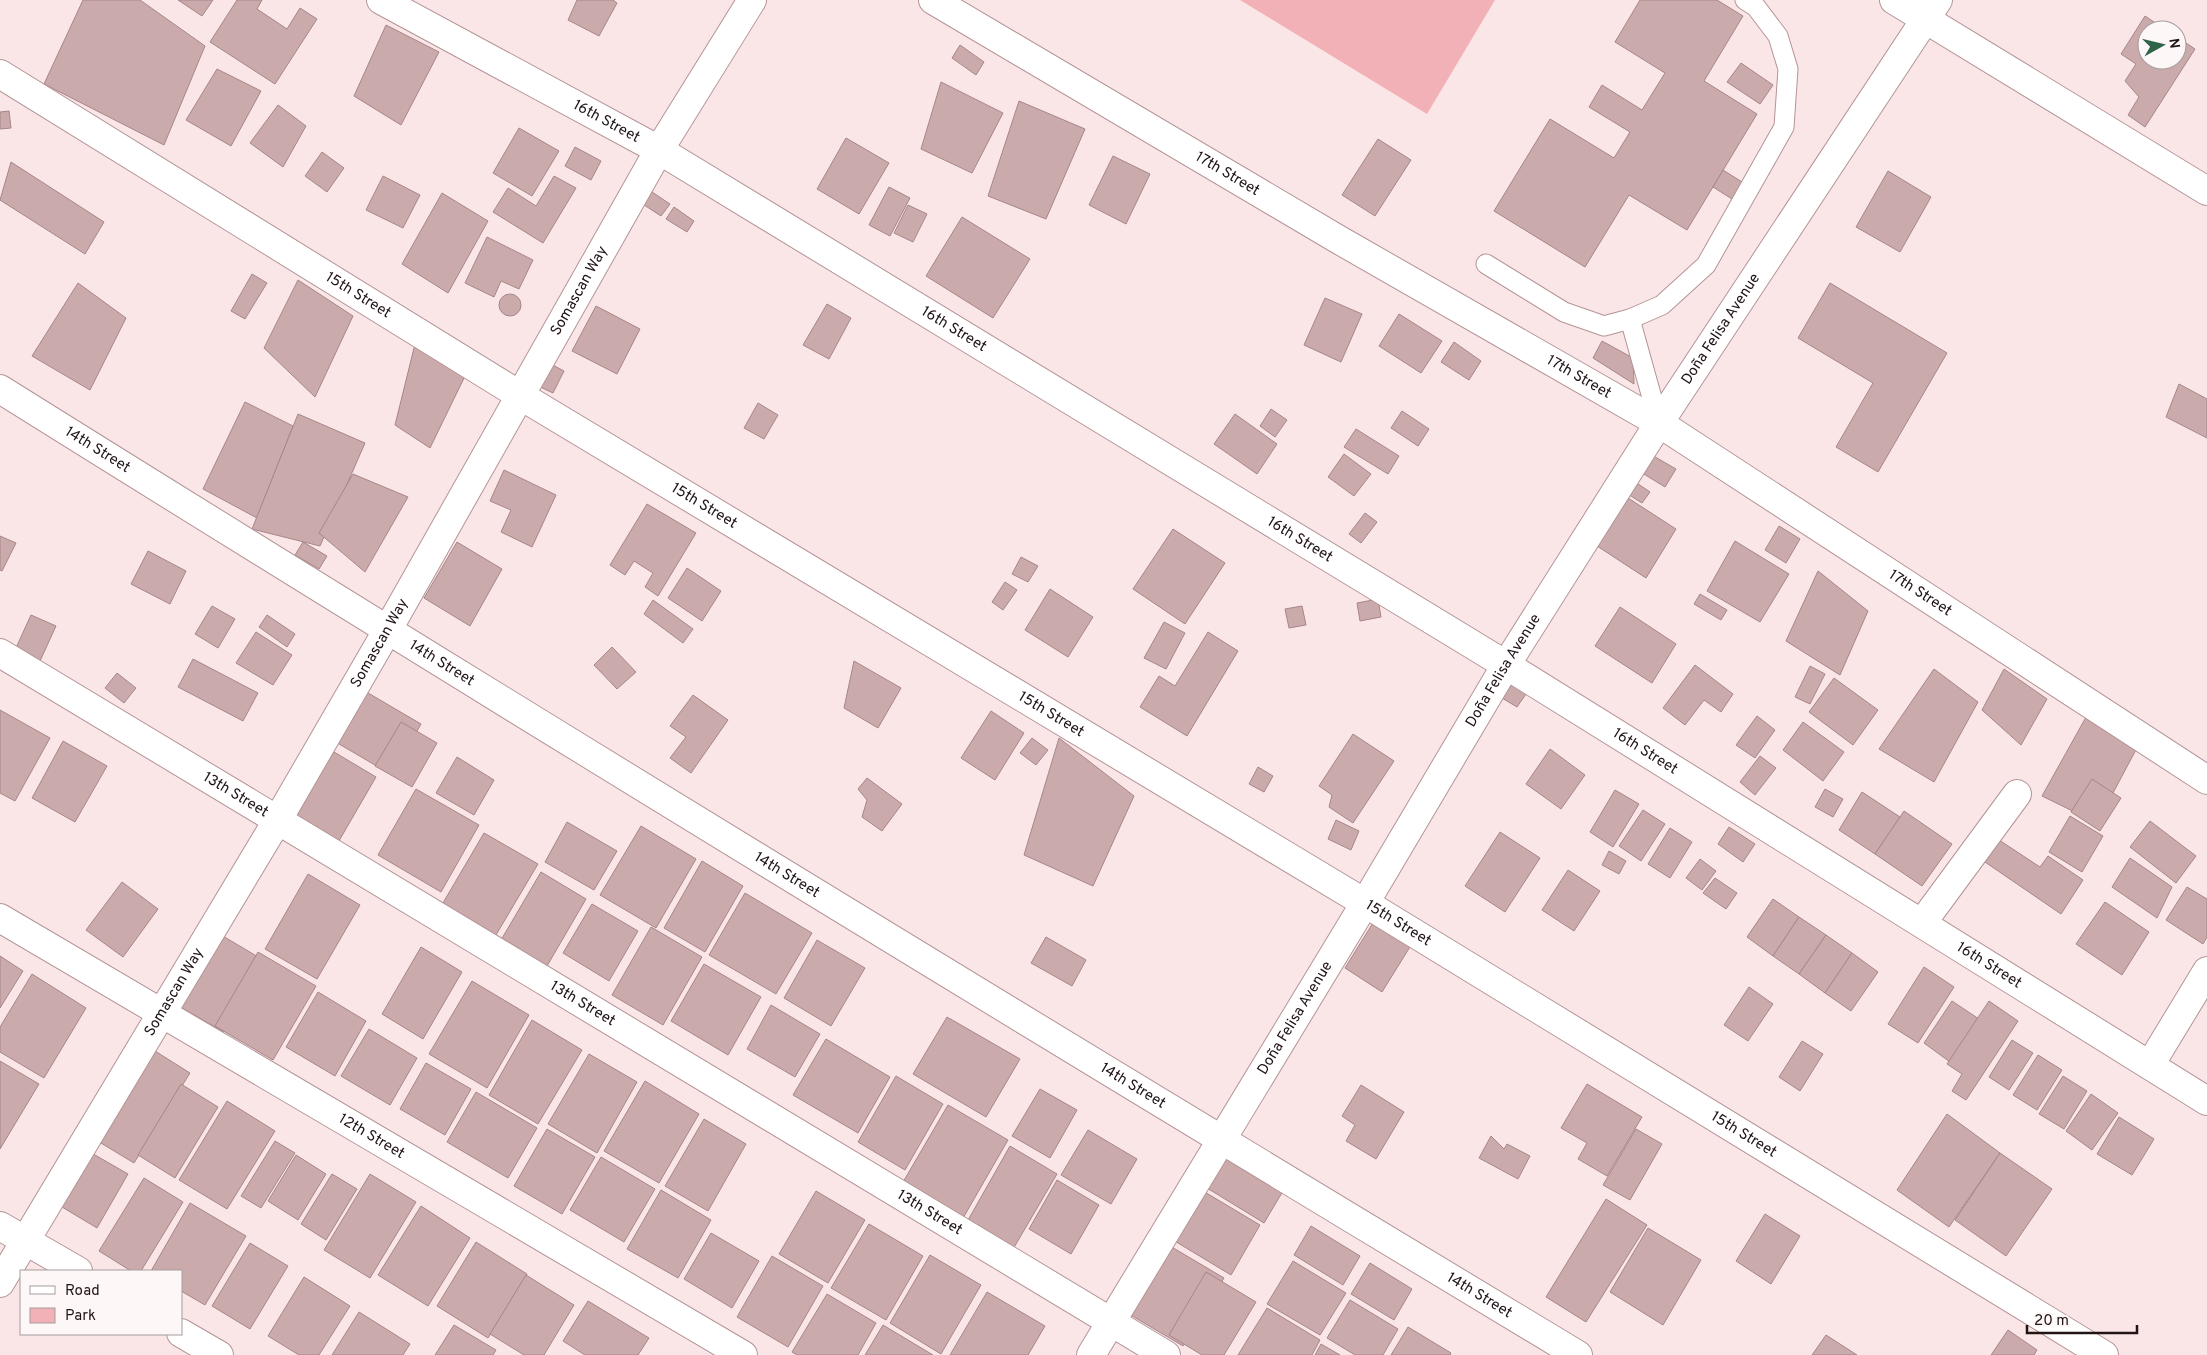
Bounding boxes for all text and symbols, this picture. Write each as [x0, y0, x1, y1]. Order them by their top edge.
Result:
north arrow [2137, 20, 2187, 70]
text: N [2164, 37, 2183, 50]
street label: 16th Street [570, 96, 643, 147]
street label: 17th Street [1192, 148, 1263, 200]
street label: Somascan Way [547, 243, 612, 339]
street label: 15th Street [322, 268, 394, 323]
street label: Doña Felisa Avenue [1677, 270, 1765, 388]
street label: 16th Street [918, 302, 990, 356]
street label: 17th Street [1543, 351, 1615, 403]
street label: 14th Street [61, 422, 134, 477]
street label: 15th Street [668, 479, 740, 533]
street label: 16th Street [1264, 513, 1336, 567]
street label: 17th Street [1885, 566, 1955, 621]
street label: Somascan Way [347, 595, 413, 691]
street label: Doña Felisa Avenue [1462, 610, 1545, 731]
street label: 14th Street [406, 636, 478, 691]
street label: 15th Street [1015, 687, 1088, 742]
street label: 16th Street [1609, 724, 1681, 779]
street label: 13th Street [199, 768, 272, 822]
street label: 14th Street [751, 848, 823, 902]
street label: 15th Street [1362, 896, 1435, 951]
street label: 16th Street [1953, 938, 2025, 993]
street label: Somascan Way [141, 945, 208, 1040]
street label: Doña Felisa Avenue [1254, 958, 1337, 1078]
street label: 13th Street [546, 977, 619, 1031]
street label: 14th Street [1097, 1059, 1169, 1113]
street label: 15th Street [1707, 1107, 1780, 1162]
street label: 12th Street [335, 1110, 408, 1163]
street label: 13th Street [893, 1186, 966, 1240]
street label: 14th Street [1443, 1268, 1516, 1323]
legend [20, 1270, 182, 1335]
text: Road [65, 1282, 100, 1301]
scale bar [2027, 1302, 2137, 1334]
text: Park [65, 1307, 96, 1326]
text: 20 m [2034, 1312, 2069, 1331]

